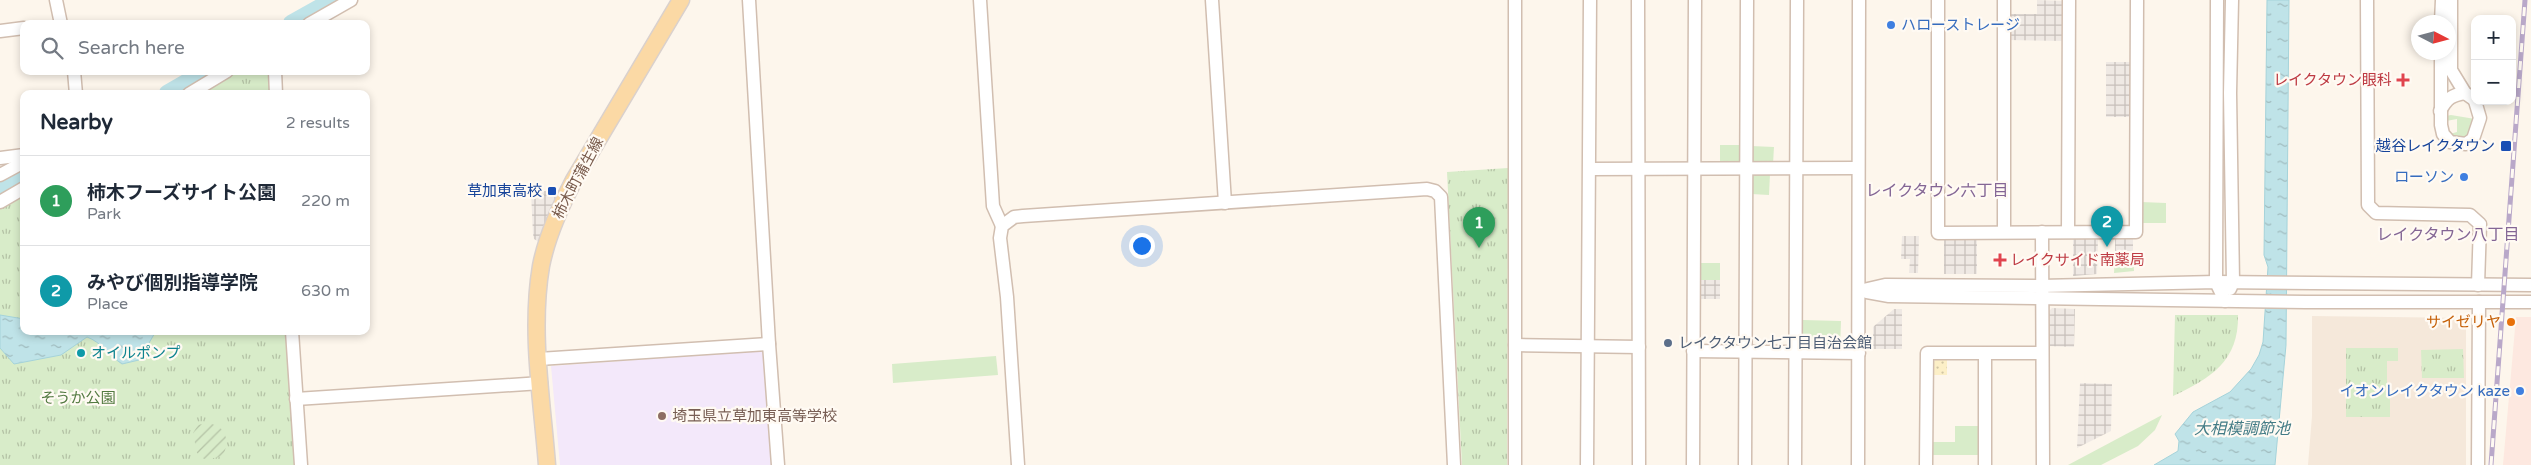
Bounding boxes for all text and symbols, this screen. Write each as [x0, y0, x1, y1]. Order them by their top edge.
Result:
north arrow [2411, 15, 2456, 60]
map controls [2471, 15, 2516, 105]
button: + [2471, 15, 2516, 60]
place label: ハローストレージ [1901, 16, 2020, 34]
marker: ハローストレージ [1885, 19, 1897, 31]
search box [20, 20, 370, 75]
icon: search [38, 34, 66, 62]
text: Search here [78, 37, 185, 59]
button: − [2471, 60, 2516, 105]
place label: レイクタウン眼科 [2273, 71, 2392, 89]
marker: レイクタウン眼科 [2396, 73, 2410, 87]
text: Nearby [40, 110, 113, 135]
text: 2 results [286, 113, 350, 133]
street label: 柿木町蒲生線 [549, 134, 607, 222]
place label: 越谷レイクタウン [2375, 137, 2495, 155]
marker: 越谷レイクタウン [2499, 139, 2513, 153]
place label: ローソン [2394, 168, 2454, 186]
marker: ローソン [2458, 171, 2470, 183]
district label: レイクタウン六丁目 [1865, 181, 2009, 201]
text: 柿木フーズサイト公園 [87, 182, 276, 204]
place label: 草加東高校 [467, 182, 542, 200]
marker: 草加東高校 [546, 185, 558, 197]
text: 1 [51, 191, 61, 211]
text: 220 m [301, 191, 350, 211]
text: Park [87, 204, 121, 224]
pin: 2 [2091, 206, 2123, 247]
pin: 1 [1463, 207, 1495, 248]
district label: レイクタウン八丁目 [2376, 225, 2520, 245]
your location [1129, 233, 1155, 259]
place label: レイクサイド南薬局 [2010, 251, 2145, 269]
marker: レイクサイド南薬局 [1994, 254, 2006, 266]
text: みやび個別指導学院 [87, 272, 258, 294]
text: 2 [51, 281, 61, 301]
text: 630 m [301, 281, 350, 301]
text: Place [87, 294, 128, 314]
place label: サイゼリヤ [2426, 313, 2501, 331]
marker: サイゼリヤ [2505, 316, 2517, 328]
place label: レイクタウン七丁目自治会館 [1678, 334, 1872, 352]
marker: レイクタウン七丁目自治会館 [1662, 337, 1674, 349]
place label: オイルポンプ [91, 344, 181, 362]
marker: オイルポンプ [75, 347, 87, 359]
place label: イオンレイクタウン kaze [2340, 382, 2510, 400]
marker: イオンレイクタウン kaze [2514, 385, 2526, 397]
park label: そうか公園 [40, 389, 116, 407]
place label: 埼玉県立草加東高等学校 [672, 407, 837, 425]
marker: 埼玉県立草加東高等学校 [656, 410, 668, 422]
water label: 大相模調節池 [2194, 419, 2292, 439]

